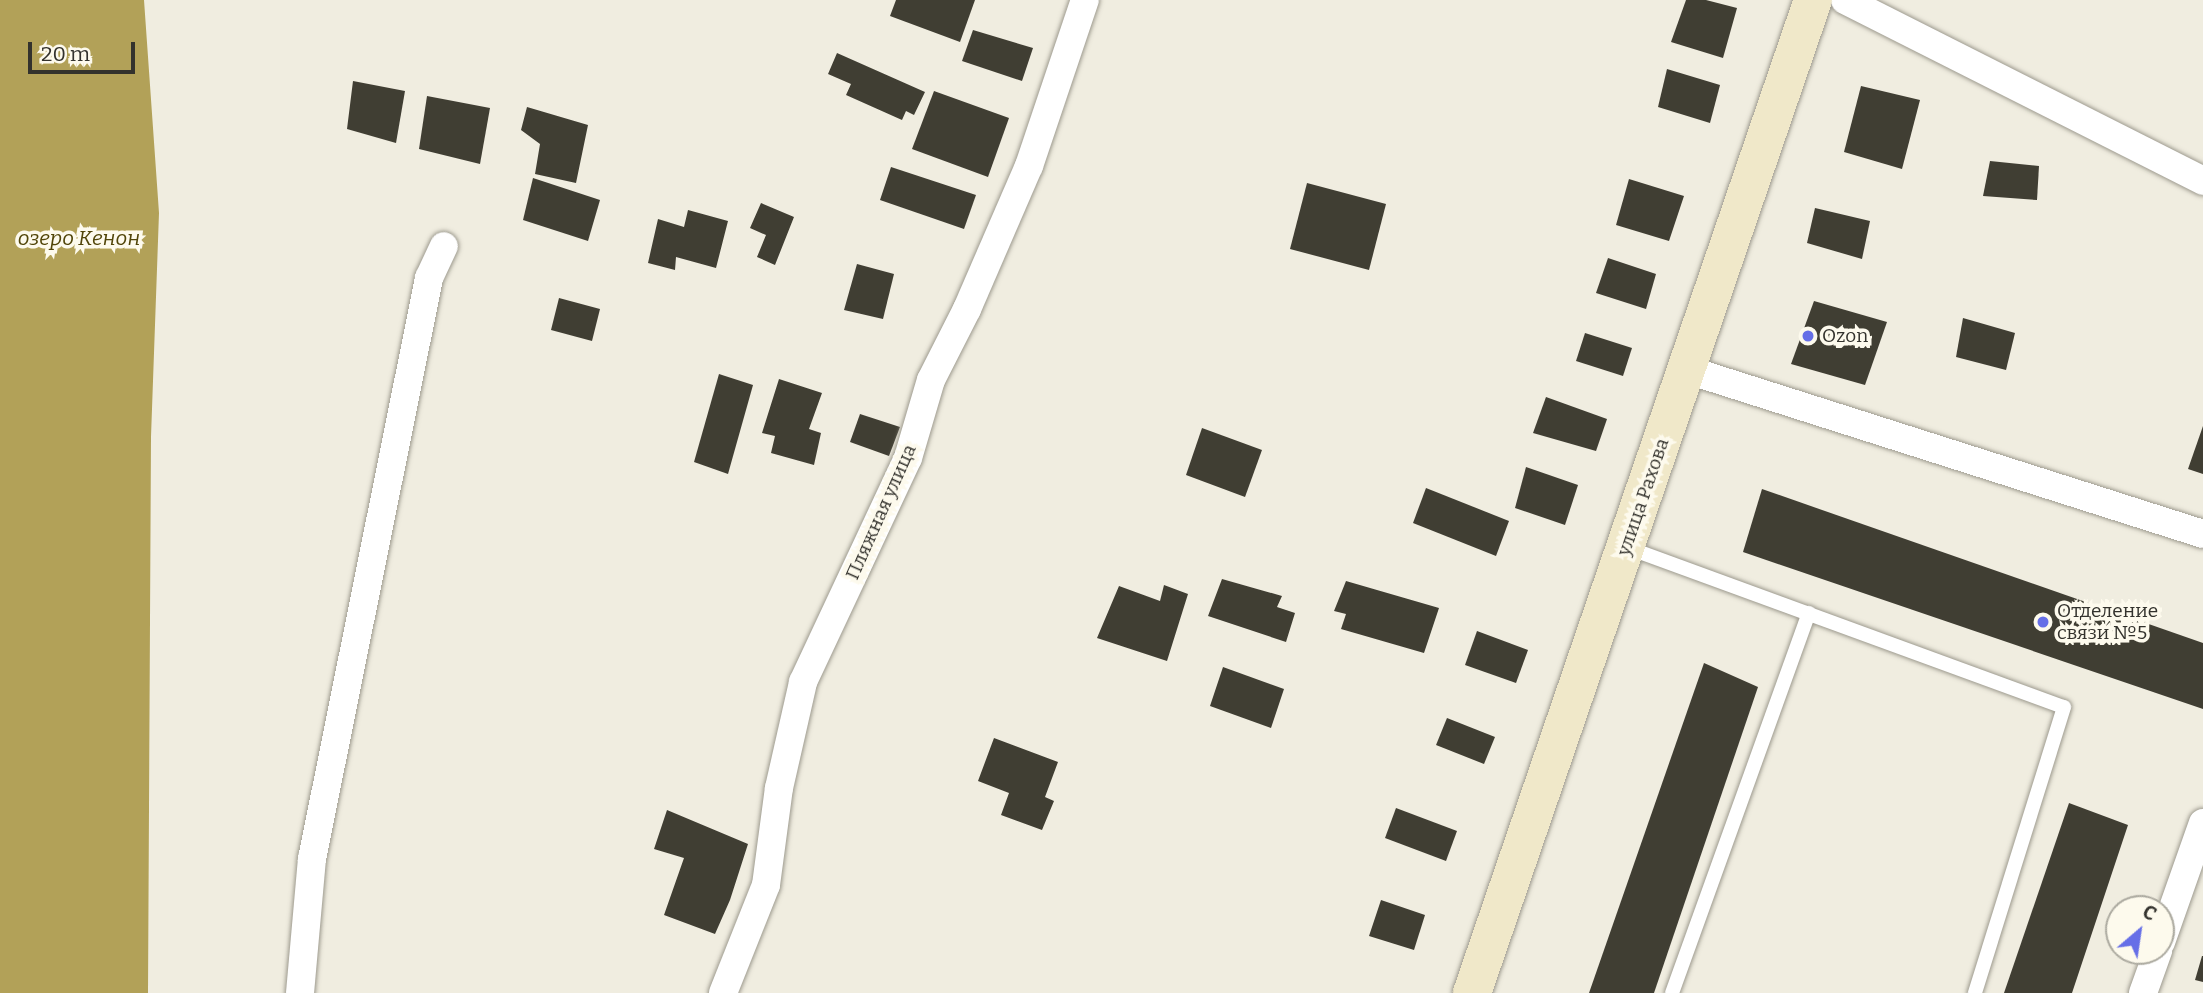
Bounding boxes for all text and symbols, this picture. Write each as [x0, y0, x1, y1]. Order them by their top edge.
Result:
scale bar [32, 28, 138, 72]
text: 20 m [41, 41, 90, 67]
water label: озеро Кенон [18, 225, 140, 251]
place label: Ozon [1822, 325, 1868, 347]
marker: Ozon [1800, 328, 1816, 344]
street label: улица Рахова [1612, 435, 1674, 559]
street label: Пляжная улица [841, 441, 921, 583]
place label: Отделение связи №5 [2057, 600, 2158, 644]
marker: Отделение связи №5 [2035, 614, 2051, 630]
north arrow [2105, 895, 2175, 965]
text: С [2139, 900, 2160, 926]

